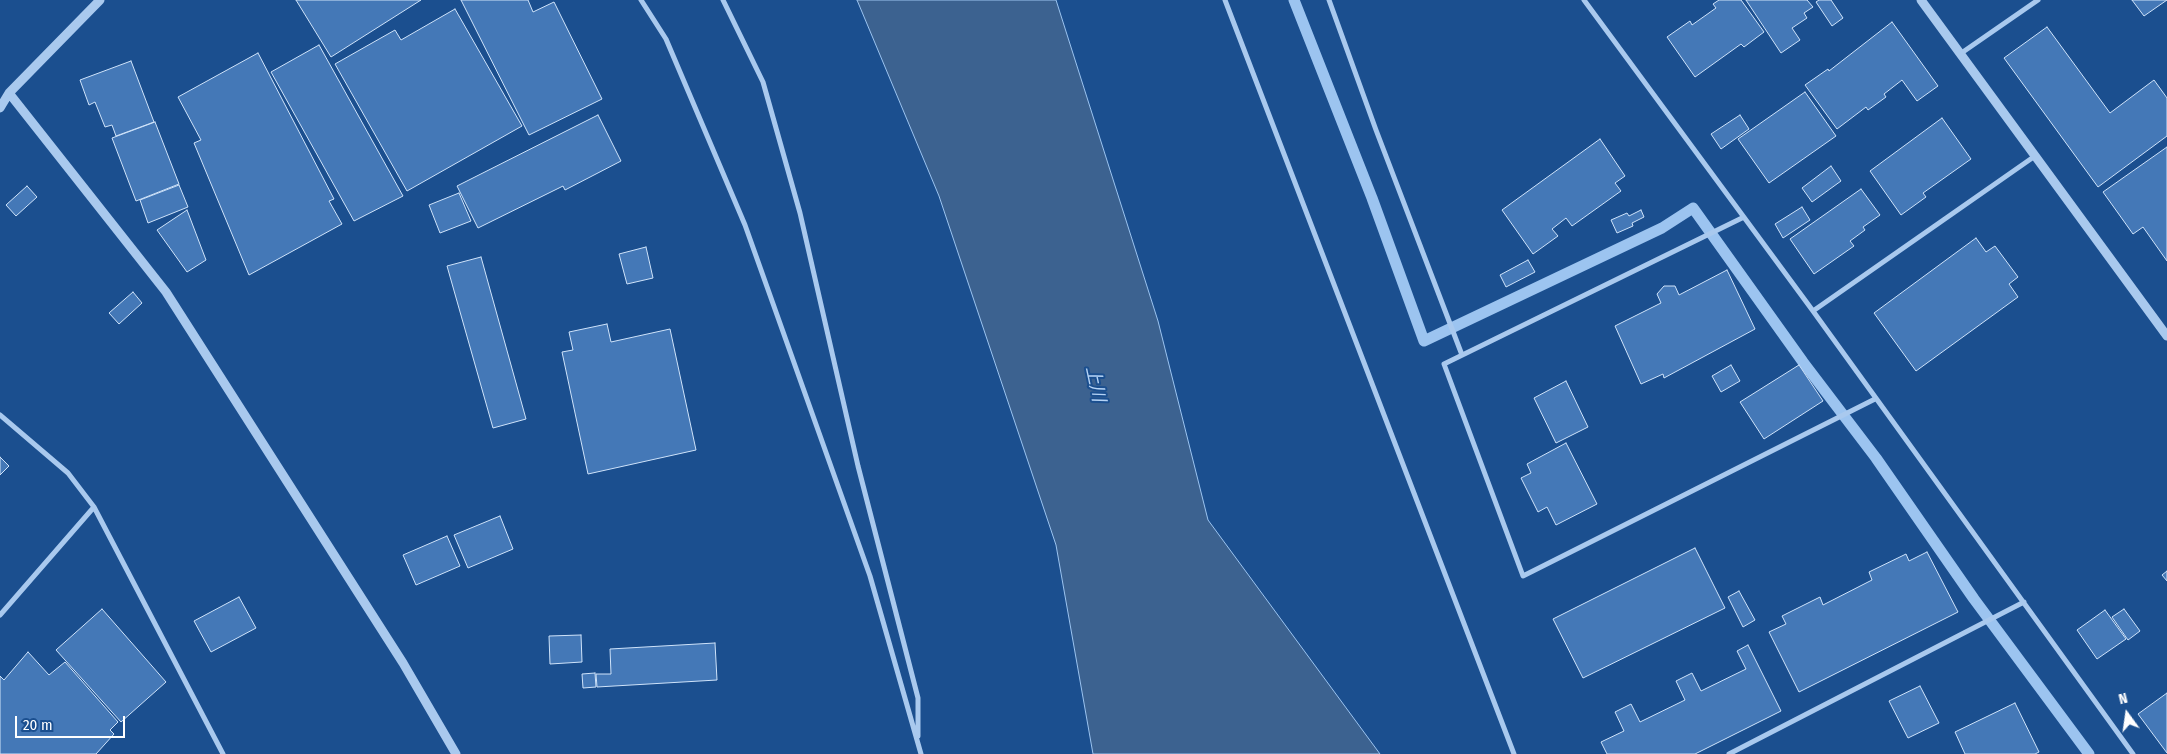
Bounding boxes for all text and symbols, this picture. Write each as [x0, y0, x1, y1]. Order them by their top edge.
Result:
water label: 上川 [1081, 364, 1109, 404]
north arrow [2102, 689, 2152, 739]
text: N [2117, 690, 2129, 708]
scale bar [18, 706, 128, 738]
text: 20 m [23, 716, 53, 734]

